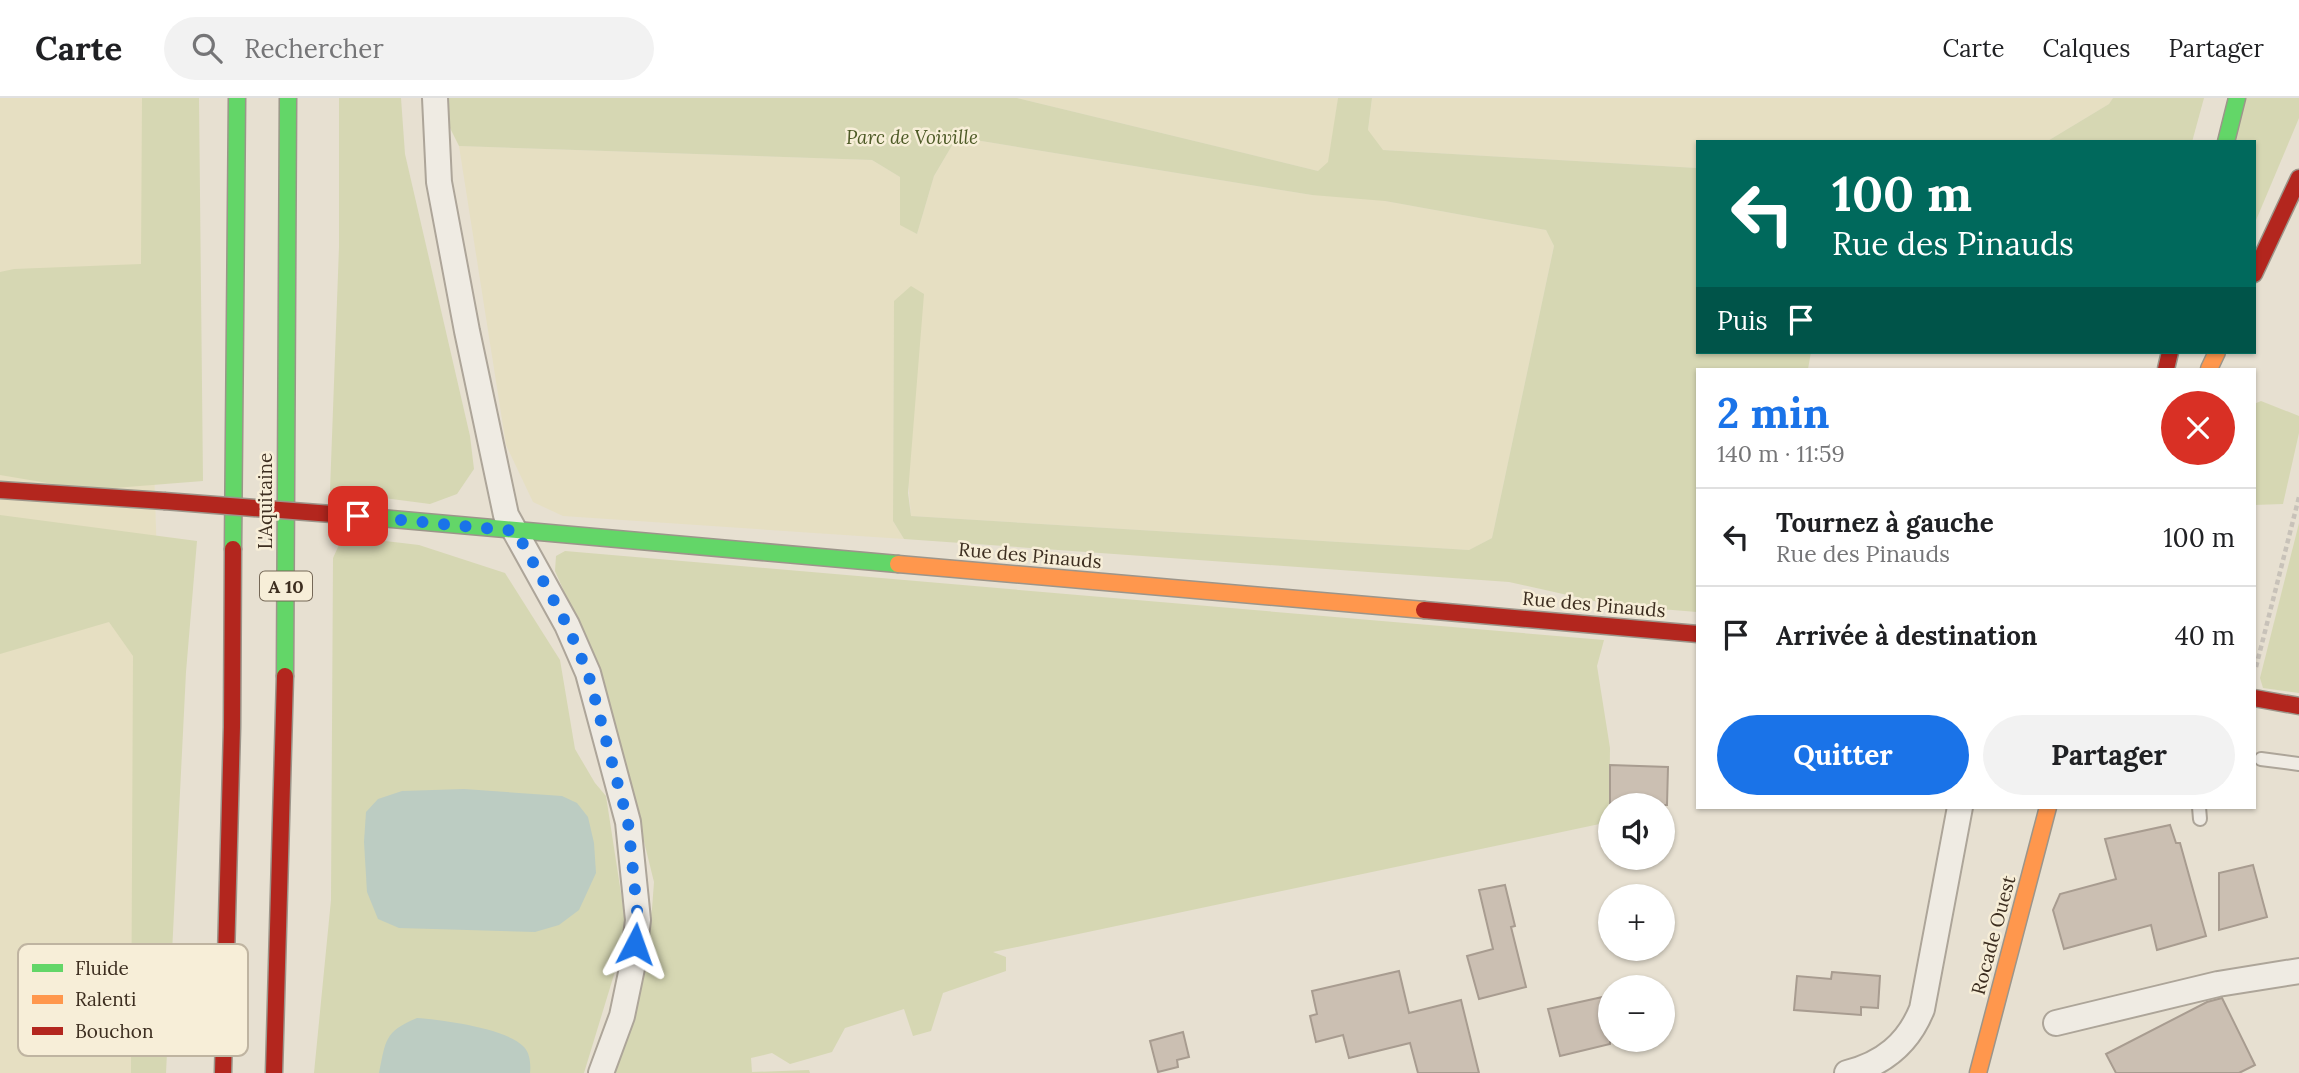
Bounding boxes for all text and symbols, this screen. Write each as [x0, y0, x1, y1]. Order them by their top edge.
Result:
search box [164, 17, 654, 80]
text: Carte [35, 27, 122, 69]
icon: search [188, 29, 226, 67]
text: Rechercher [244, 32, 384, 65]
text: Carte [1942, 33, 2004, 64]
text: Calques [2042, 33, 2130, 64]
text: Partager [2168, 33, 2264, 64]
park label: Parc de Voiville [846, 125, 978, 149]
text: 100 m [1832, 162, 1972, 224]
icon: left [1717, 168, 1808, 259]
text: Rue des Pinauds [1832, 223, 2074, 264]
icon: arrive [1782, 301, 1820, 339]
text: Puis [1717, 304, 1768, 337]
text: 2 min [1717, 386, 1830, 440]
button: close [2161, 391, 2235, 465]
text: 140 m · 11:59 [1717, 439, 1845, 468]
street label: L'Aquitaine [253, 453, 277, 549]
pin [328, 486, 388, 546]
icon: arrive [339, 497, 377, 535]
text: Tournez à gauche [1776, 506, 1994, 539]
icon: left [1717, 518, 1755, 556]
text: 100 m [2163, 521, 2235, 554]
street label: Rue des Pinauds [957, 537, 1103, 573]
text: Rue des Pinauds [1776, 539, 1950, 568]
road number: A 10 [260, 572, 312, 600]
street label: Rue des Pinauds [1521, 586, 1667, 622]
icon: arrive [1717, 616, 1755, 654]
text: Arrivée à destination [1776, 619, 2037, 652]
text: 40 m [2175, 619, 2235, 652]
button: Quitter [1717, 715, 1969, 795]
button: Partager [1983, 715, 2235, 795]
map controls [1598, 793, 1675, 1052]
button: sound [1598, 793, 1675, 870]
street label: Rocade Ouest [1966, 872, 2021, 997]
button: + [1598, 884, 1675, 961]
position arrow [598, 907, 672, 981]
legend [18, 944, 248, 1056]
text: Fluide [75, 956, 129, 980]
button: − [1598, 975, 1675, 1052]
text: Ralenti [75, 987, 136, 1011]
text: Bouchon [75, 1019, 153, 1043]

